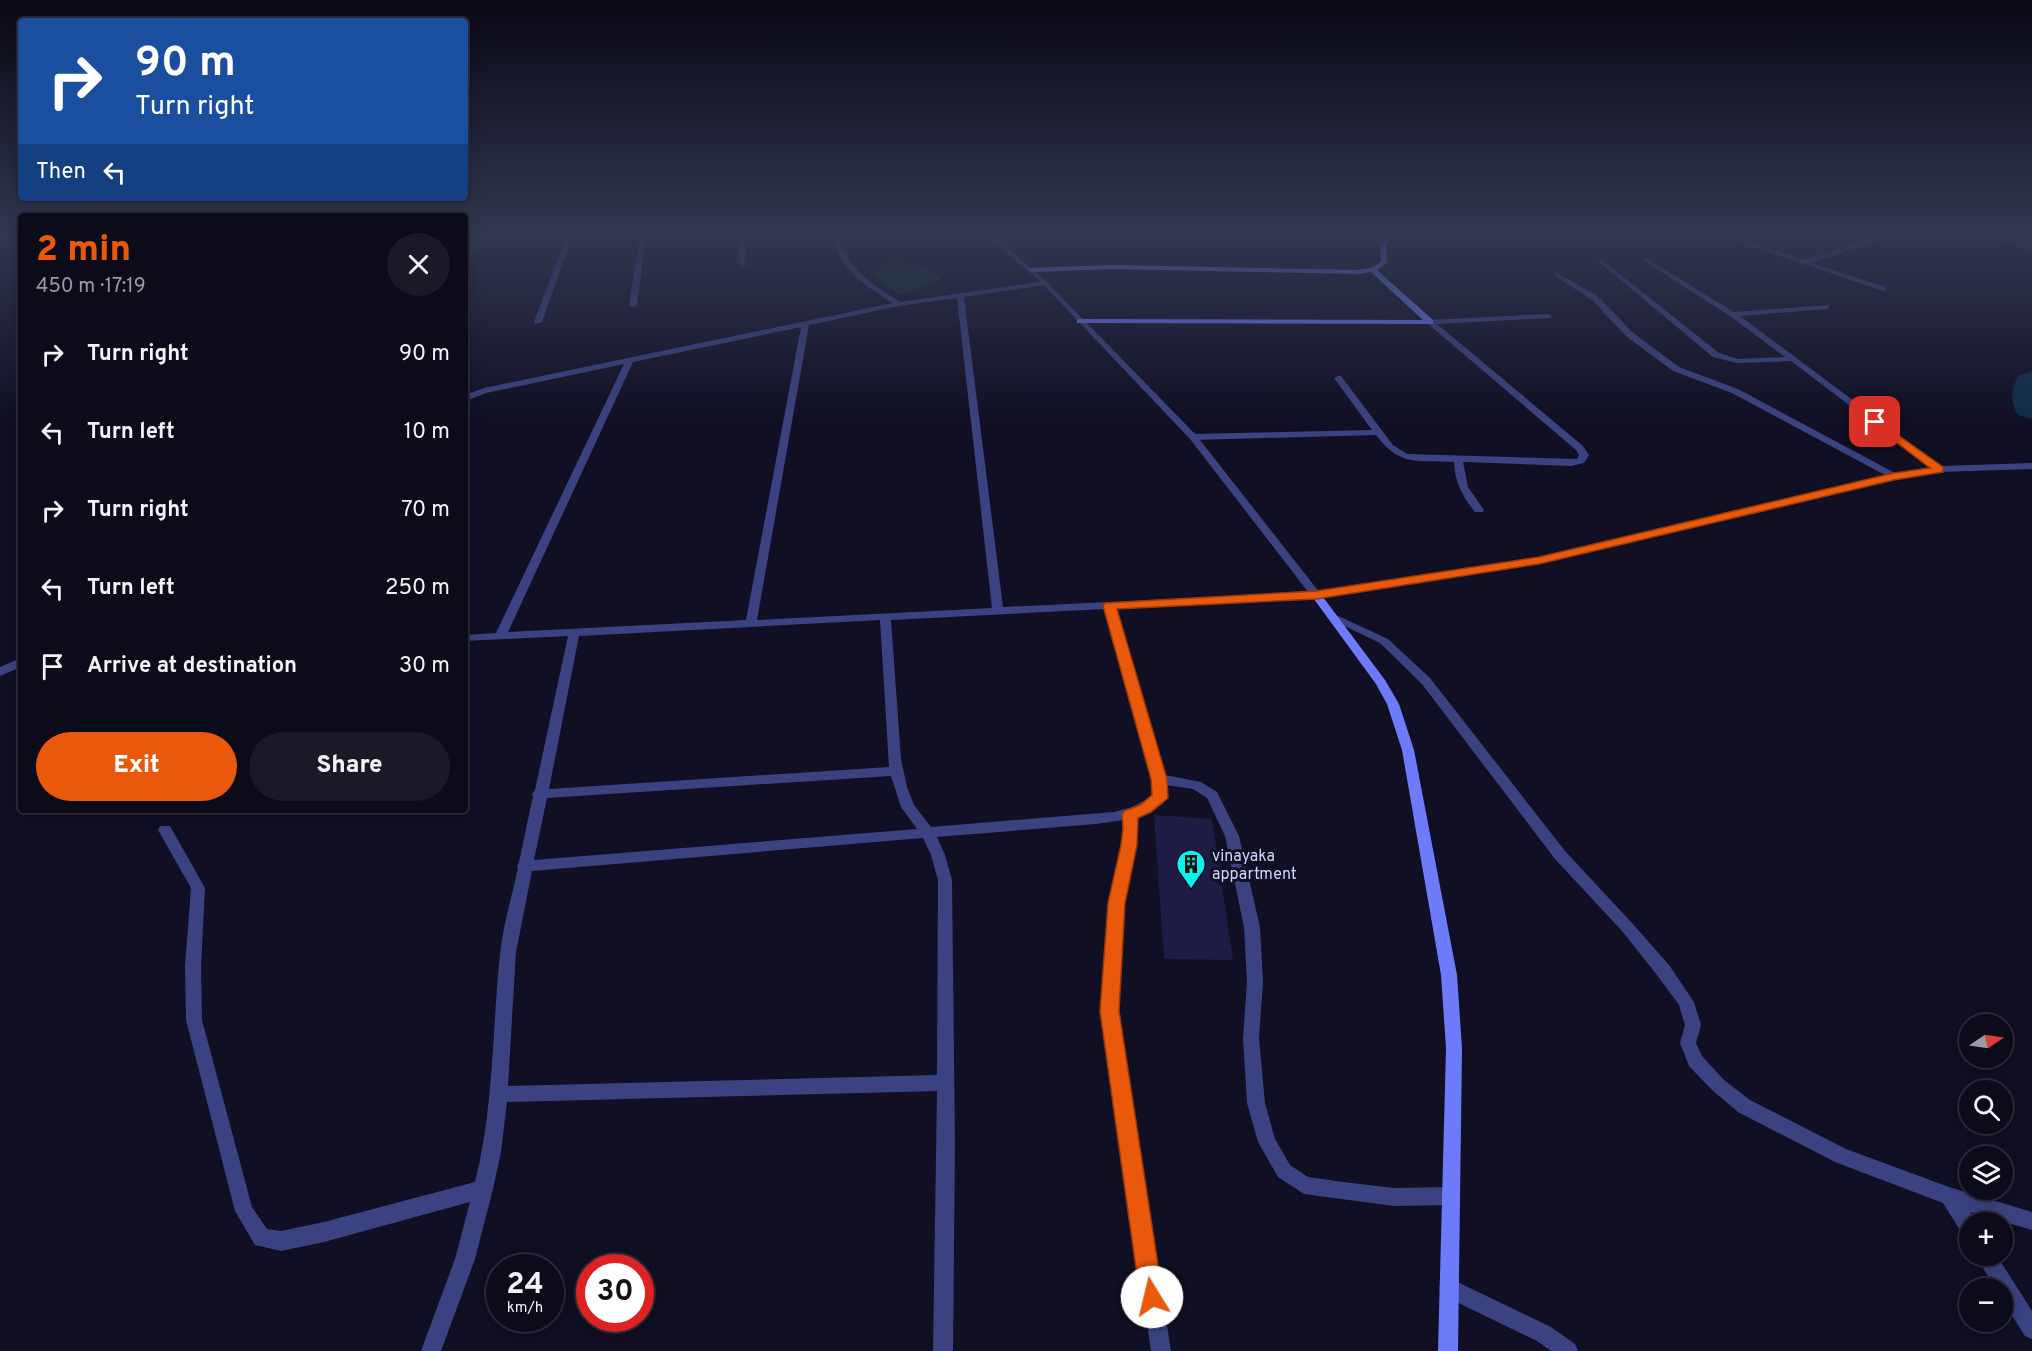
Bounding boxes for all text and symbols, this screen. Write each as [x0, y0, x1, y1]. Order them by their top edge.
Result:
text: 90 m [135, 38, 236, 91]
icon: right [36, 42, 114, 120]
text: Turn right [135, 90, 254, 124]
icon: left [98, 156, 131, 189]
text: Then [36, 159, 86, 186]
text: 2 min [36, 228, 131, 274]
button: close [387, 233, 450, 296]
text: 450 m · 17:19 [36, 274, 146, 300]
icon: right [36, 338, 69, 371]
text: Turn right [87, 341, 189, 368]
text: 90 m [399, 341, 450, 368]
pin [1849, 396, 1900, 447]
icon: arrive [1858, 405, 1891, 438]
icon: left [36, 416, 69, 449]
text: Turn left [87, 419, 175, 446]
text: 10 m [404, 419, 450, 446]
icon: right [36, 494, 69, 527]
text: Turn right [87, 497, 189, 524]
text: 70 m [401, 497, 450, 524]
icon: left [36, 572, 69, 605]
text: Turn left [87, 575, 175, 602]
text: 250 m [385, 575, 450, 602]
icon: arrive [36, 650, 69, 683]
text: Arrive at destination [87, 653, 297, 680]
text: 30 m [399, 653, 450, 680]
button: Exit [36, 732, 237, 801]
button: Share [249, 732, 450, 801]
place label: vinayaka appartment [1212, 847, 1297, 885]
building icon: vinayaka appartment [1175, 848, 1207, 890]
north arrow [1959, 1014, 2013, 1068]
map controls [1959, 1014, 2013, 1332]
button: search [1959, 1080, 2013, 1134]
button: layers [1959, 1146, 2013, 1200]
button: + [1959, 1212, 2013, 1266]
speed limit sign: 30 [576, 1254, 654, 1332]
position arrow [1120, 1265, 1184, 1329]
text: 24 [506, 1267, 544, 1304]
button: − [1959, 1278, 2013, 1332]
text: km/h [507, 1299, 543, 1318]

